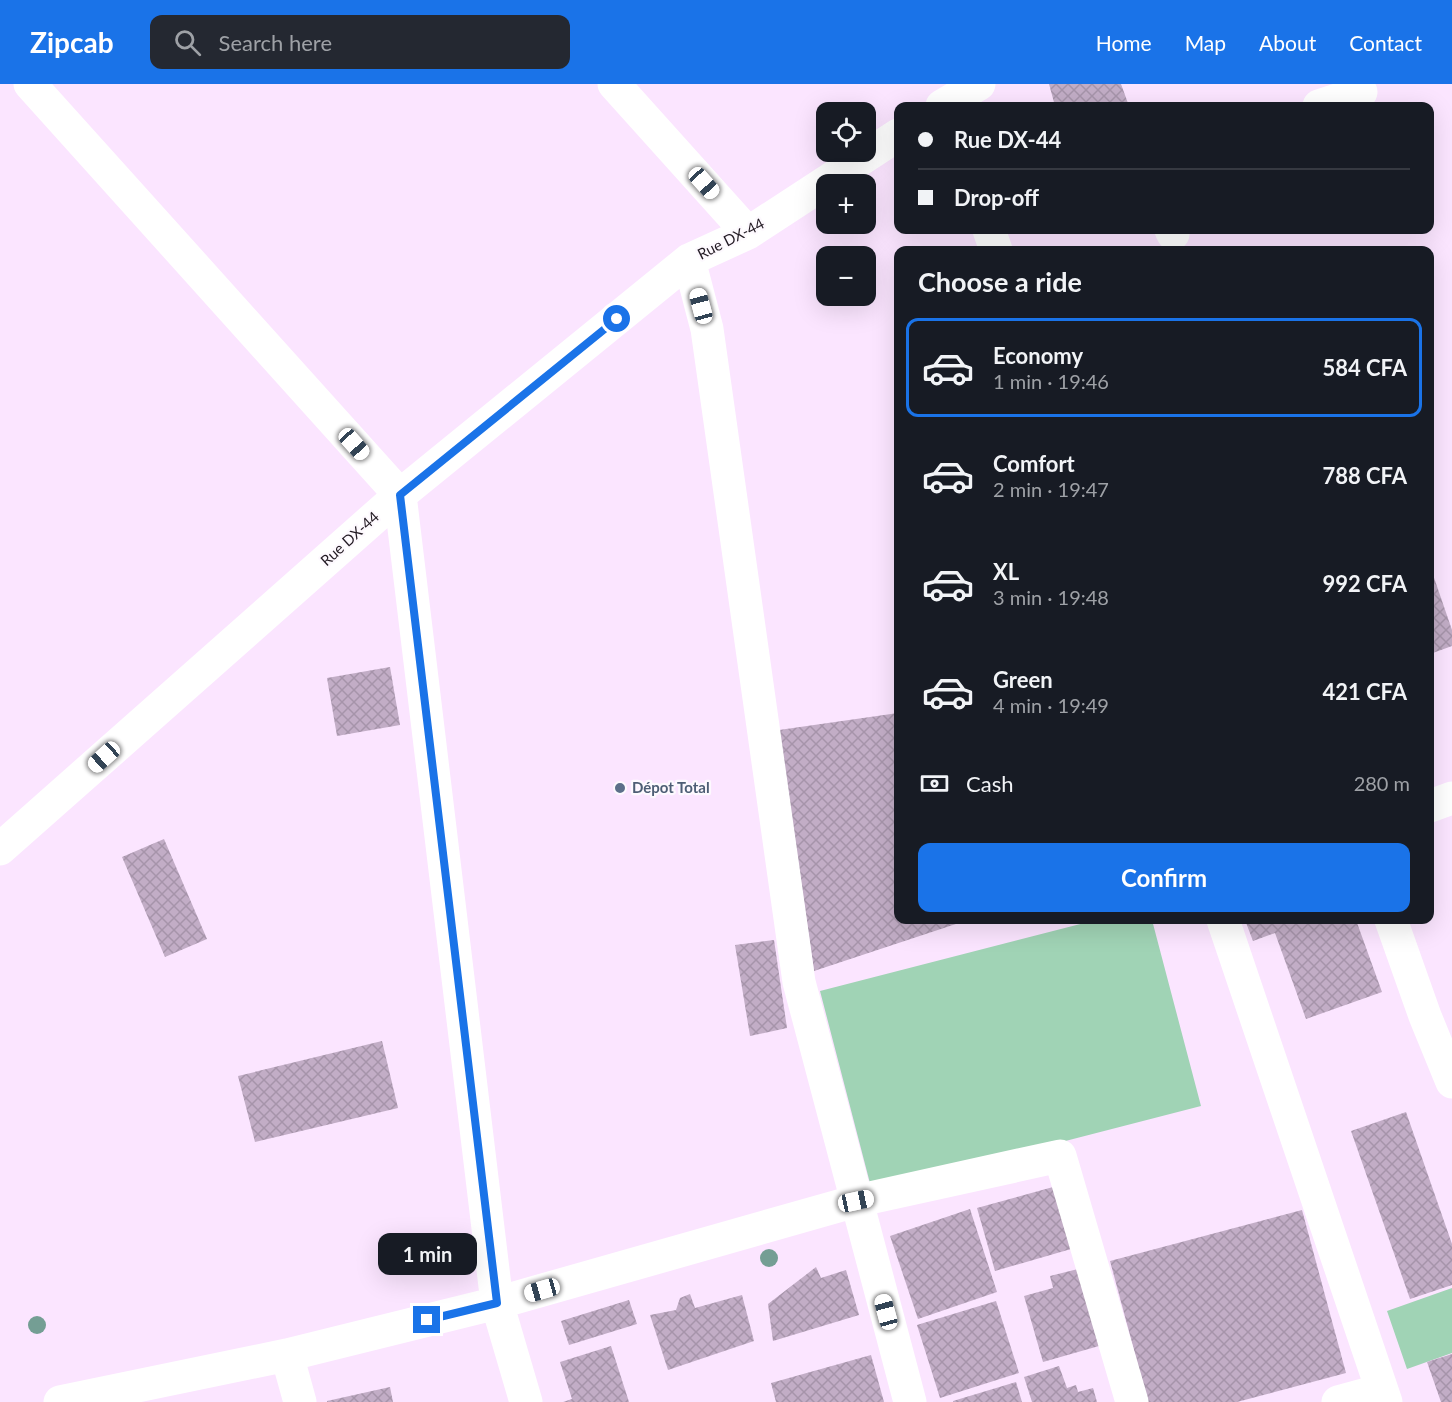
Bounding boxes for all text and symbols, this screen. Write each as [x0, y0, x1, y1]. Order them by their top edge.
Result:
search box [150, 15, 570, 69]
text: Zipcab [30, 25, 114, 59]
icon: search [171, 26, 204, 59]
text: Search here [219, 29, 332, 56]
text: Home [1096, 30, 1152, 55]
text: Map [1185, 30, 1226, 55]
text: About [1259, 30, 1316, 55]
text: Contact [1349, 30, 1422, 55]
map controls [816, 102, 876, 306]
button: locate [816, 102, 876, 162]
text: Rue DX-44 [954, 126, 1061, 153]
car [685, 164, 723, 202]
button: + [816, 174, 876, 234]
text: Drop-off [954, 184, 1039, 211]
street label: Rue DX-44 [694, 213, 767, 263]
button: − [816, 246, 876, 306]
text: Choose a ride [918, 265, 1082, 298]
car [688, 286, 714, 326]
route start [603, 305, 630, 332]
icon: car [921, 341, 975, 395]
text: Economy [993, 342, 1083, 369]
text: 584 CFA [1322, 354, 1407, 381]
text: 1 min · 19:46 [993, 369, 1109, 393]
car [335, 425, 373, 463]
icon: car [921, 449, 975, 503]
text: Comfort [993, 450, 1075, 477]
text: 788 CFA [1322, 462, 1407, 489]
text: 2 min · 19:47 [993, 477, 1109, 501]
street label: Rue DX-44 [316, 507, 383, 569]
icon: car [921, 557, 975, 611]
text: XL [993, 558, 1019, 585]
text: 992 CFA [1322, 570, 1407, 597]
text: 3 min · 19:48 [993, 585, 1109, 609]
icon: car [921, 665, 975, 719]
text: Green [993, 666, 1053, 693]
text: 421 CFA [1322, 678, 1407, 705]
text: 4 min · 19:49 [993, 693, 1109, 717]
car [85, 738, 123, 776]
icon: cash [918, 767, 951, 800]
text: Cash [966, 770, 1013, 797]
text: 280 m [1354, 771, 1410, 795]
place label: Dépot Total [632, 778, 710, 796]
marker: Dépot Total [613, 781, 627, 795]
button: Confirm [918, 843, 1410, 912]
car [837, 1188, 875, 1214]
callout: 1 min [378, 1233, 476, 1275]
text: 1 min [403, 1242, 452, 1266]
car [522, 1276, 562, 1304]
car [873, 1292, 899, 1332]
route end [413, 1306, 440, 1333]

